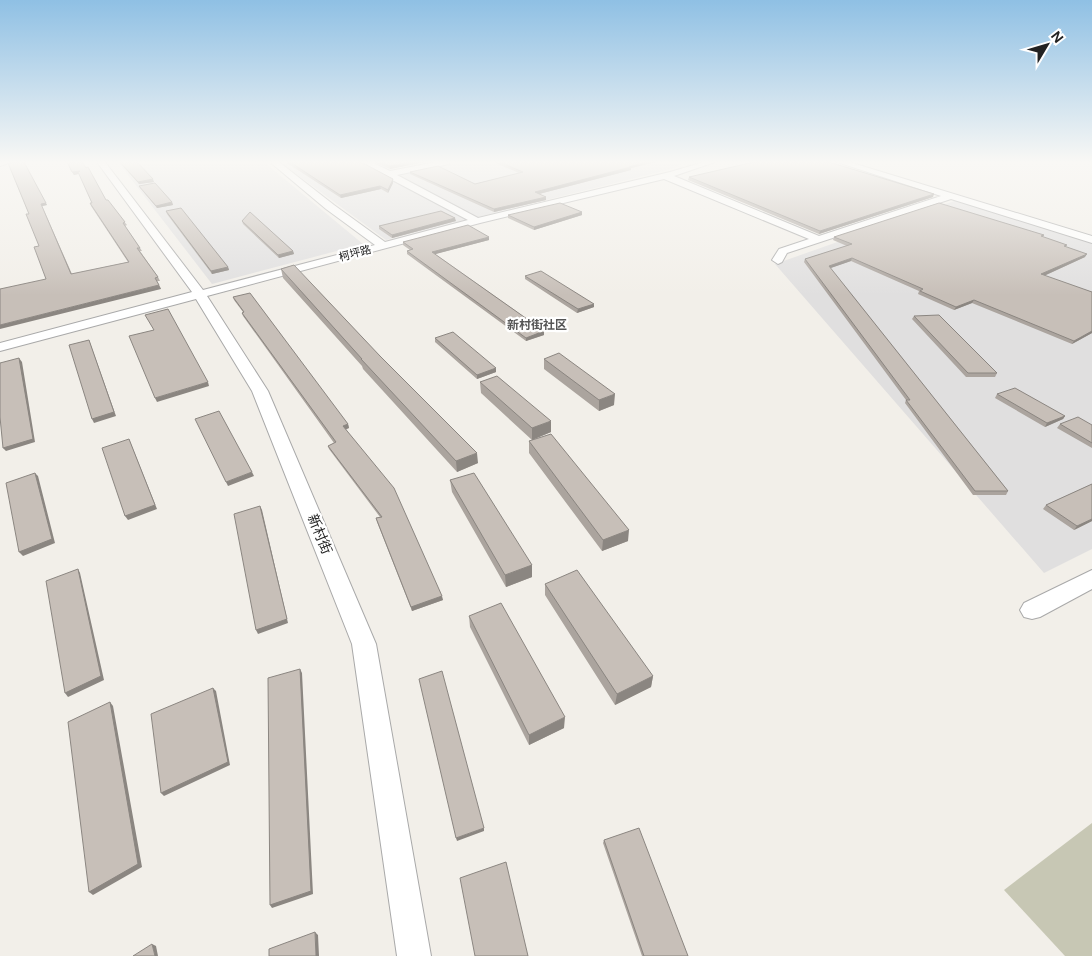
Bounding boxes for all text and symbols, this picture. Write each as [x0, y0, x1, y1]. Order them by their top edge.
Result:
north arrow [1022, 20, 1072, 70]
text: N [1047, 27, 1067, 47]
street label: 柯坪路 [337, 242, 373, 264]
district label: 新村街社区 [507, 317, 567, 333]
street label: 新村街 [304, 511, 336, 557]

